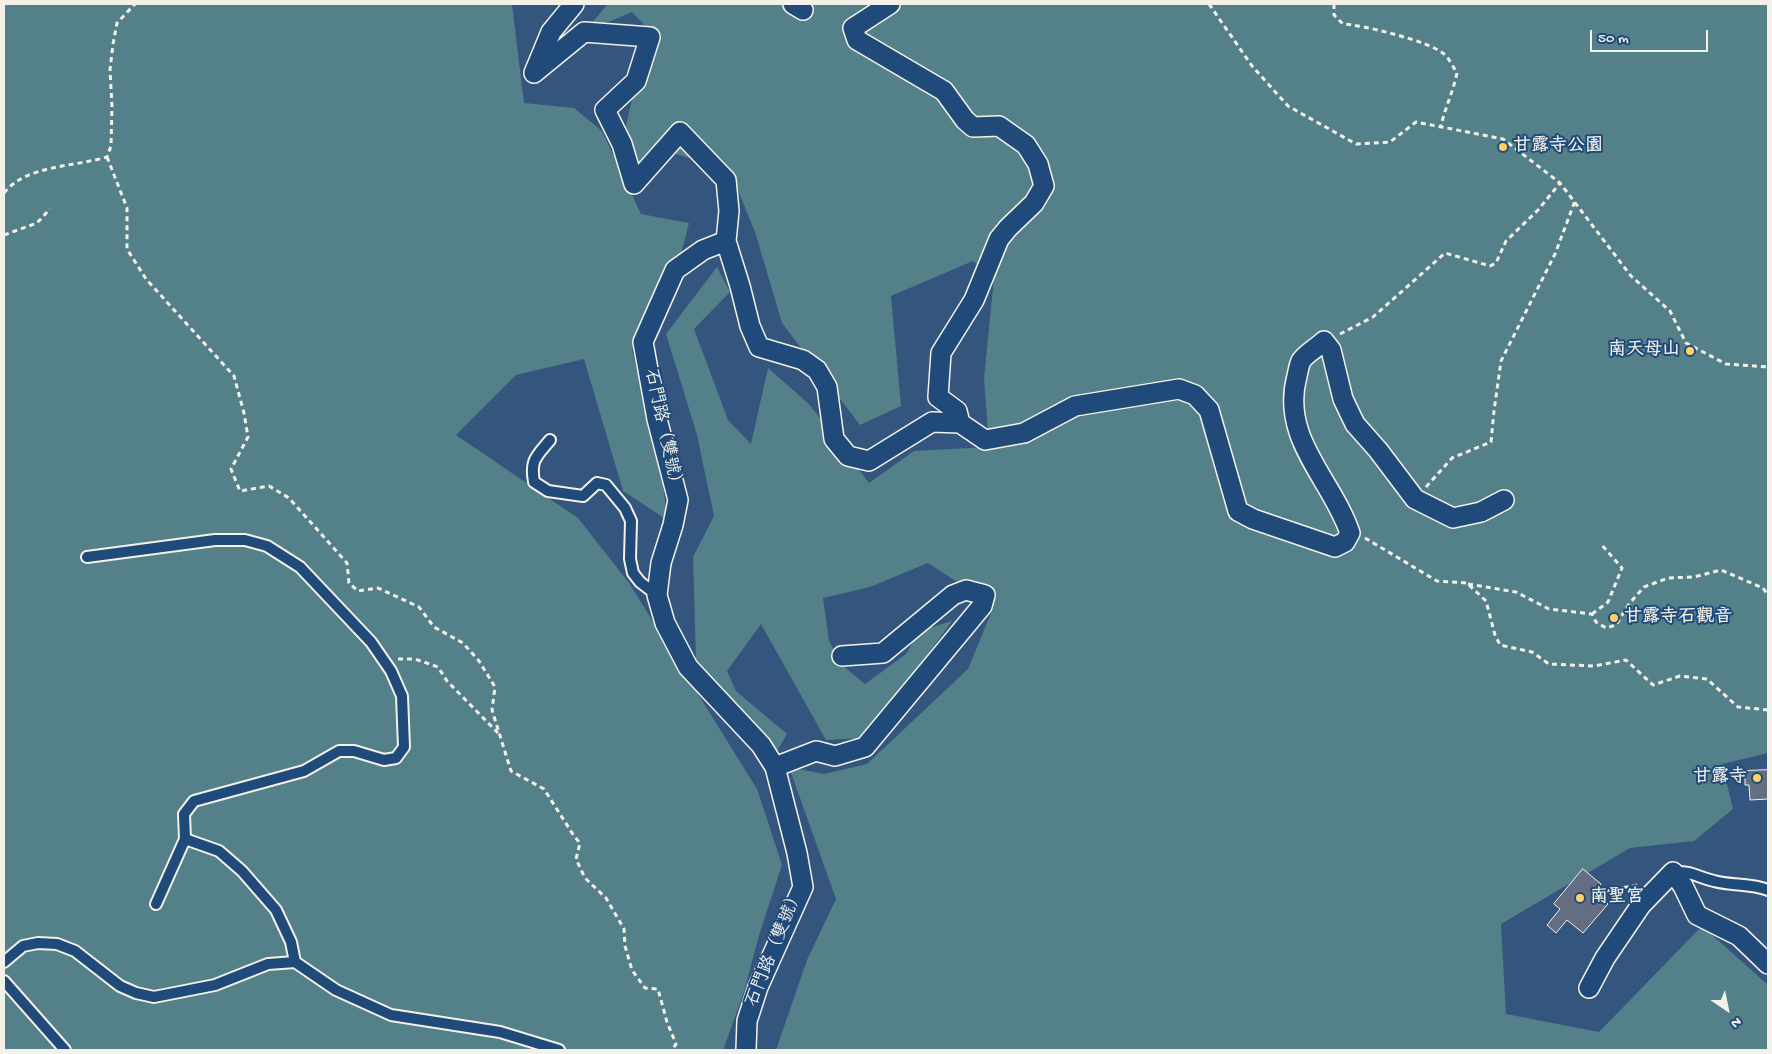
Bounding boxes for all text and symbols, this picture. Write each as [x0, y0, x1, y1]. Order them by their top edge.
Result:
scale bar [1592, 20, 1710, 52]
text: 50 m [1598, 30, 1629, 48]
place label: 甘露寺公園 [1513, 136, 1603, 158]
marker: 甘露寺公園 [1497, 141, 1509, 153]
place label: 南天母山 [1608, 340, 1680, 362]
marker: 南天母山 [1684, 345, 1696, 357]
street label: 石門路（雙號） [638, 367, 686, 495]
place label: 甘露寺石觀音 [1624, 607, 1732, 629]
marker: 甘露寺石觀音 [1608, 612, 1620, 624]
place label: 甘露寺 [1693, 767, 1747, 789]
marker: 甘露寺 [1751, 772, 1763, 784]
street label: 石門路（雙號） [742, 886, 810, 1010]
place label: 南聖宮 [1590, 887, 1644, 909]
marker: 南聖宮 [1574, 892, 1586, 904]
north arrow [1702, 984, 1752, 1034]
text: N [1727, 1012, 1744, 1031]

